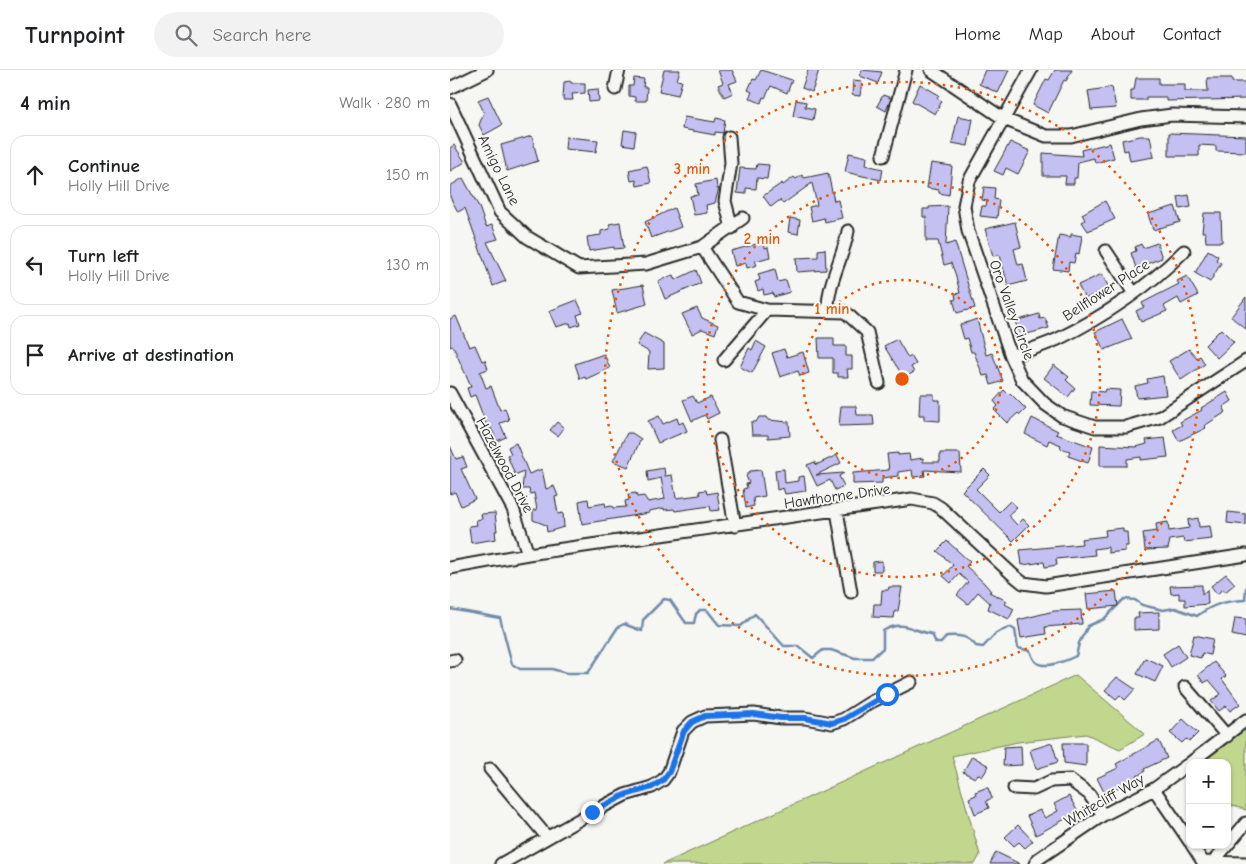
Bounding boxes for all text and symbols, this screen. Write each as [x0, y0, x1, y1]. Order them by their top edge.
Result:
search box [154, 12, 504, 57]
text: Turnpoint [25, 21, 124, 49]
icon: search [172, 21, 200, 49]
text: Search here [212, 24, 311, 46]
text: Home [954, 24, 1001, 45]
text: Map [1029, 24, 1063, 45]
text: About [1091, 24, 1135, 45]
text: Contact [1163, 24, 1221, 45]
text: 4 min [20, 91, 71, 115]
text: Walk · 280 m [339, 94, 430, 112]
street label: Amigo Lane [474, 132, 524, 209]
text: Continue [68, 155, 140, 177]
text: 3 min [674, 160, 710, 178]
icon: ahead [21, 161, 49, 189]
text: 150 m [386, 166, 429, 184]
text: Holly Hill Drive [68, 177, 170, 195]
text: 2 min [744, 230, 780, 248]
text: Turn left [68, 245, 139, 267]
icon: left [21, 251, 49, 279]
street label: Bellflower Place [1059, 255, 1153, 325]
text: 130 m [386, 256, 429, 274]
street label: Oro Valley Circle [986, 258, 1039, 363]
text: Holly Hill Drive [68, 267, 170, 285]
text: 1 min [815, 300, 849, 318]
icon: arrive [21, 341, 49, 369]
text: Arrive at destination [68, 344, 234, 366]
centre of rings [893, 370, 911, 388]
street label: Hazelwood Drive [472, 414, 538, 516]
street label: Hawthorne Drive [783, 480, 892, 512]
route start [876, 683, 899, 706]
map controls [1186, 759, 1231, 849]
button: + [1186, 759, 1231, 804]
street label: Whitecliff Way [1061, 770, 1148, 830]
route end [581, 801, 604, 824]
button: − [1186, 804, 1231, 849]

